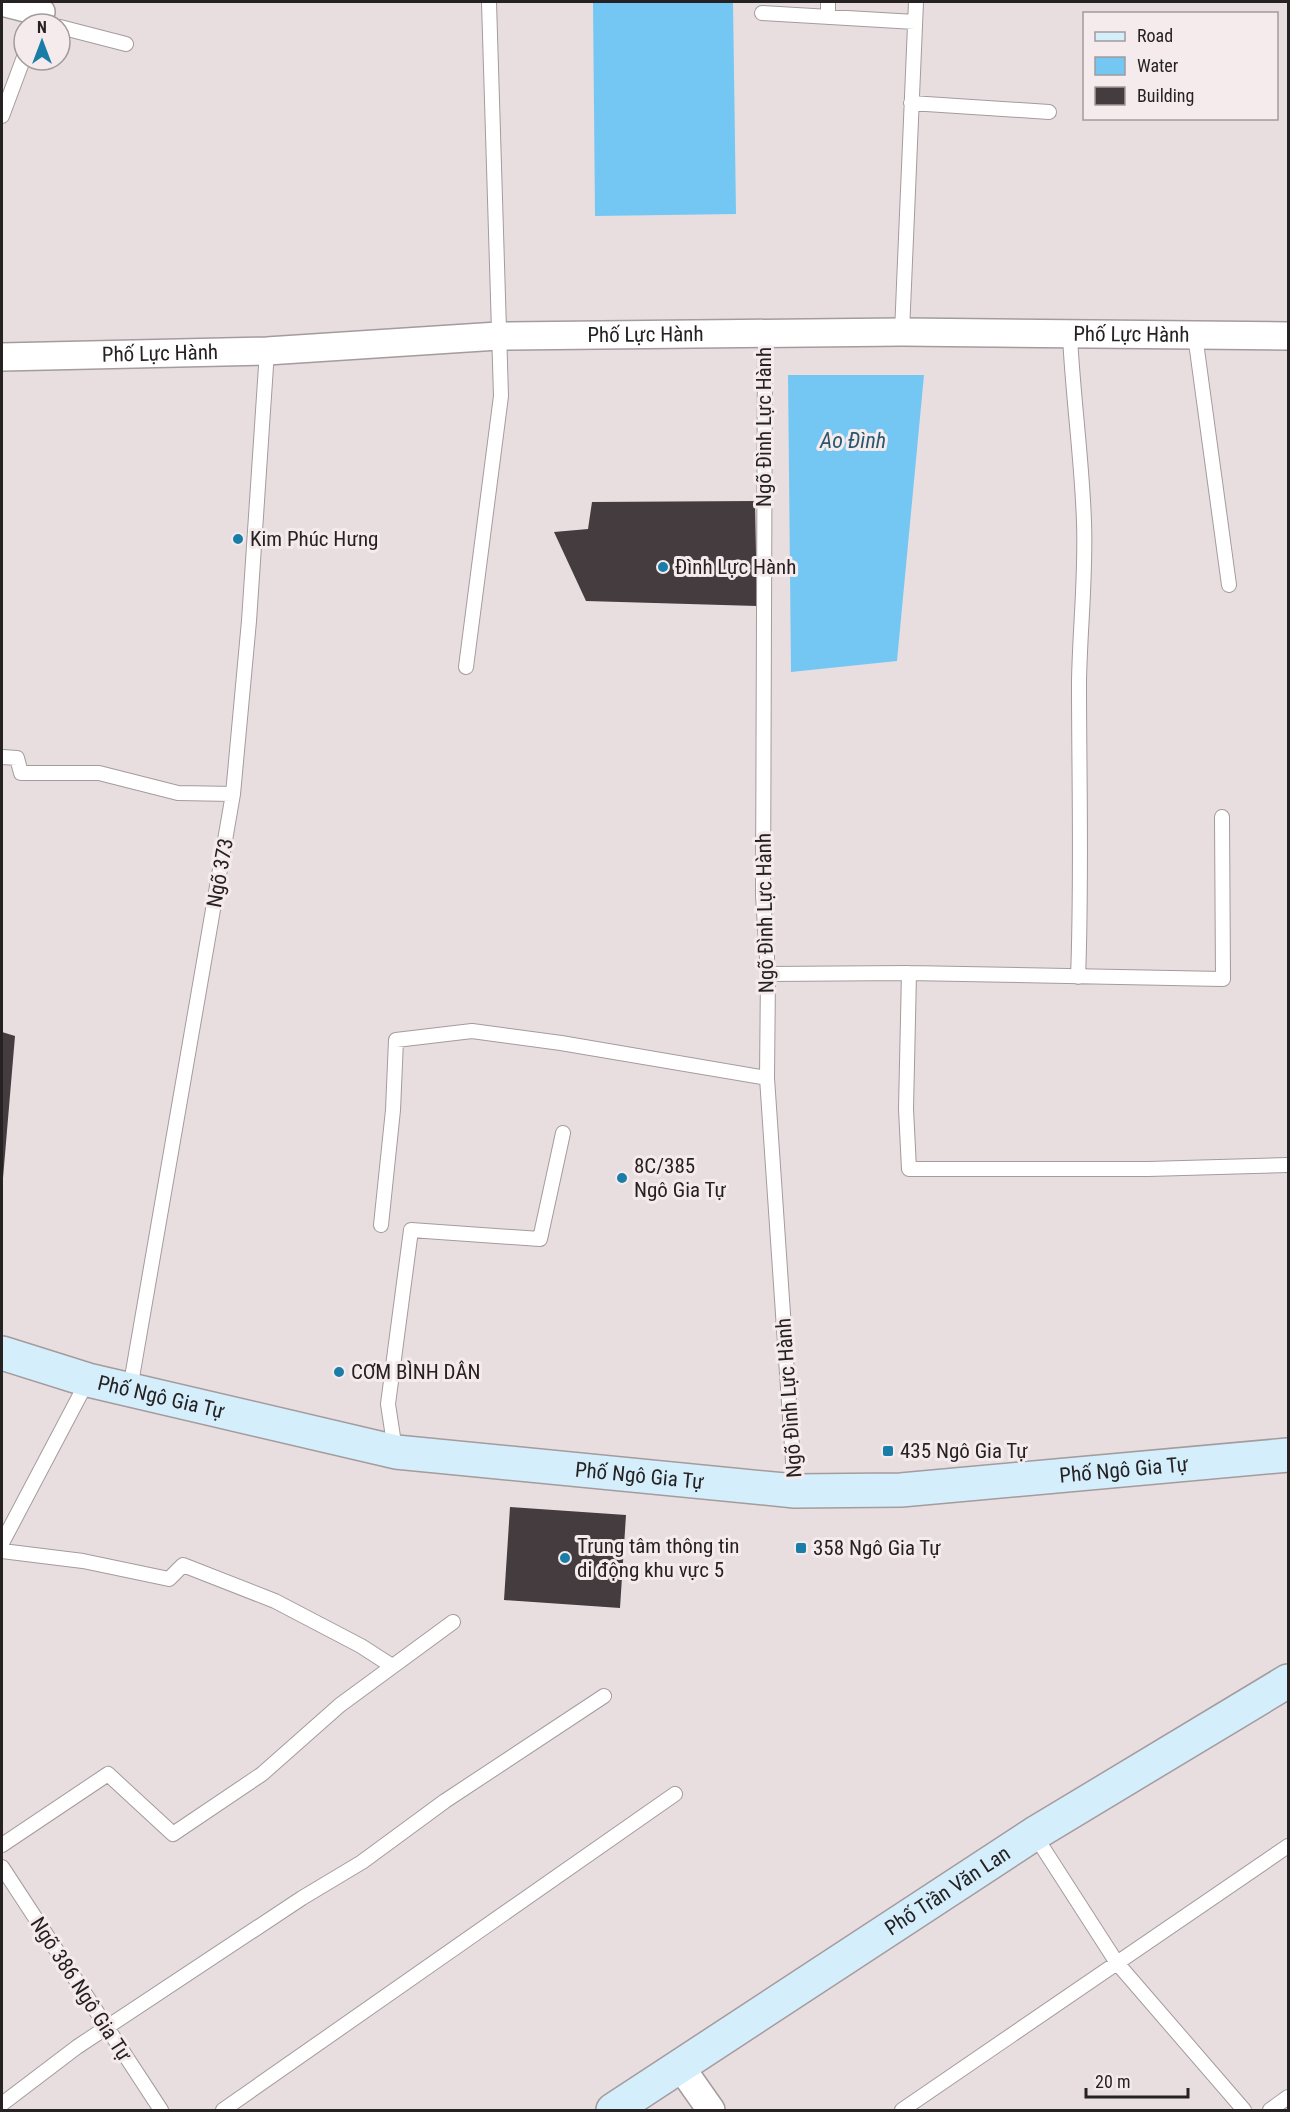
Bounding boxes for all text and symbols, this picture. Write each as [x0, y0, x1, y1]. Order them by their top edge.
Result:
north arrow [12, 12, 72, 72]
legend [1083, 12, 1278, 120]
text: N [37, 18, 47, 37]
text: Road [1137, 25, 1173, 46]
text: Water [1137, 55, 1179, 76]
text: Building [1137, 85, 1194, 106]
street label: Phố Lực Hành [587, 322, 704, 347]
street label: Phố Lực Hành [1073, 322, 1190, 347]
street label: Phố Lực Hành [102, 340, 218, 367]
street label: Ngõ Đình Lực Hành [752, 347, 776, 507]
water label: Ao Đình [819, 428, 886, 453]
place label: Kim Phúc Hưng [250, 527, 378, 551]
marker: Kim Phúc Hưng [231, 532, 245, 546]
place label: Đình Lực Hành [675, 555, 796, 579]
marker: Đình Lực Hành [656, 560, 670, 574]
street label: Ngõ Đình Lực Hành [752, 833, 778, 993]
street label: Ngõ 373 [202, 837, 238, 909]
place label: 8C/385 Ngô Gia Tự [634, 1154, 726, 1202]
marker: 8C/385 Ngô Gia Tự [615, 1171, 629, 1185]
street label: Ngõ Đình Lực Hành [771, 1317, 807, 1479]
place label: CƠM BÌNH DÂN [351, 1360, 481, 1384]
marker: CƠM BÌNH DÂN [332, 1365, 346, 1379]
street label: Phố Ngô Gia Tự [95, 1371, 227, 1424]
place label: 435 Ngô Gia Tự [900, 1439, 1028, 1463]
marker: 435 Ngô Gia Tự [881, 1444, 895, 1458]
street label: Phố Ngô Gia Tự [1058, 1452, 1190, 1488]
street label: Phố Ngô Gia Tự [574, 1458, 705, 1494]
place label: Trung tâm thông tin di động khu vực 5 [577, 1534, 739, 1582]
place label: 358 Ngô Gia Tự [813, 1536, 941, 1560]
marker: 358 Ngô Gia Tự [794, 1541, 808, 1555]
marker: Trung tâm thông tin di động khu vực 5 [558, 1551, 572, 1565]
street label: Phố Trần Văn Lan [880, 1841, 1015, 1940]
street label: Ngõ 386 Ngô Gia Tự [26, 1913, 137, 2066]
scale bar [1086, 2061, 1188, 2099]
text: 20 m [1095, 2071, 1130, 2092]

